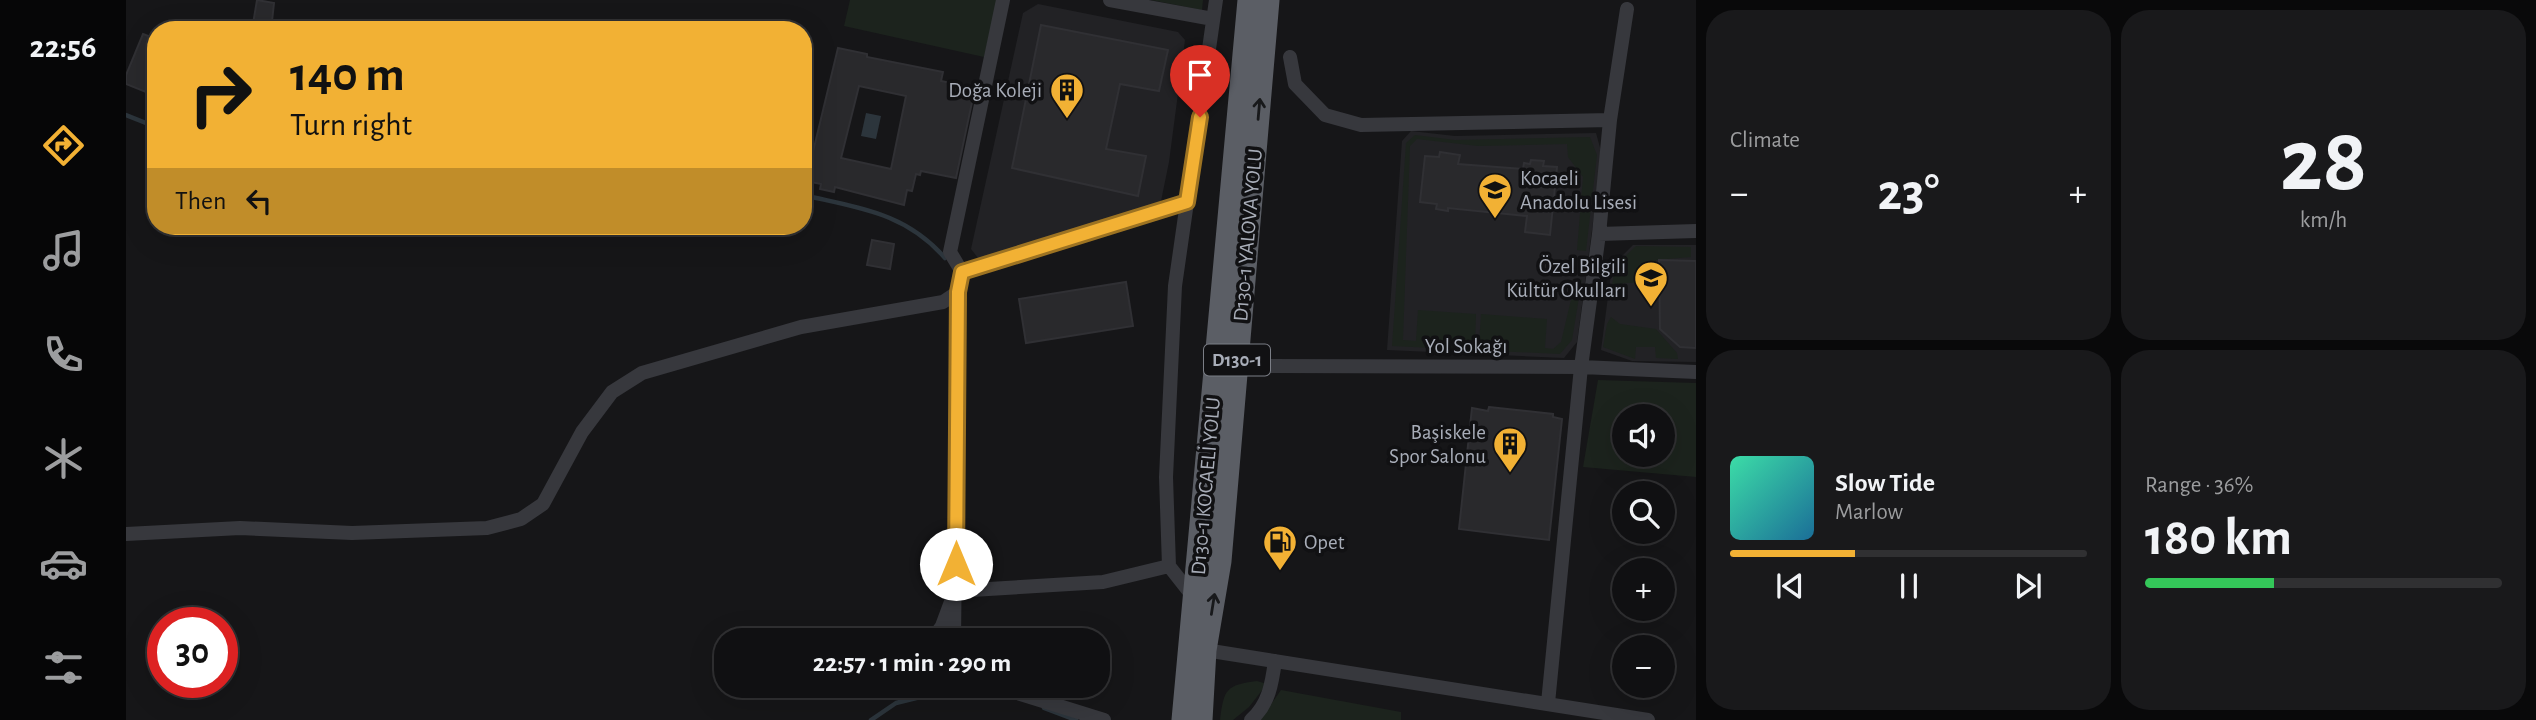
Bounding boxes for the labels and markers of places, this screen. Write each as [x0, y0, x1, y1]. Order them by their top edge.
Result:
pin [1170, 45, 1230, 117]
building icon: Doğa Koleji [1048, 71, 1086, 120]
place label: Doğa Koleji [948, 80, 1042, 101]
place label: Kocaeli Anadolu Lisesi [1520, 168, 1637, 213]
school or university icon: Kocaeli Anadolu Lisesi [1476, 171, 1514, 220]
place label: Özel Bilgili Kültür Okulları [1506, 255, 1626, 301]
school or university icon: Özel Bilgili Kültür Okulları [1632, 259, 1670, 308]
place label: Başiskele Spor Salonu [1389, 422, 1486, 467]
building icon: Başiskele Spor Salonu [1491, 425, 1529, 474]
fuel station icon: Opet [1261, 523, 1299, 572]
place label: Opet [1304, 532, 1345, 553]

